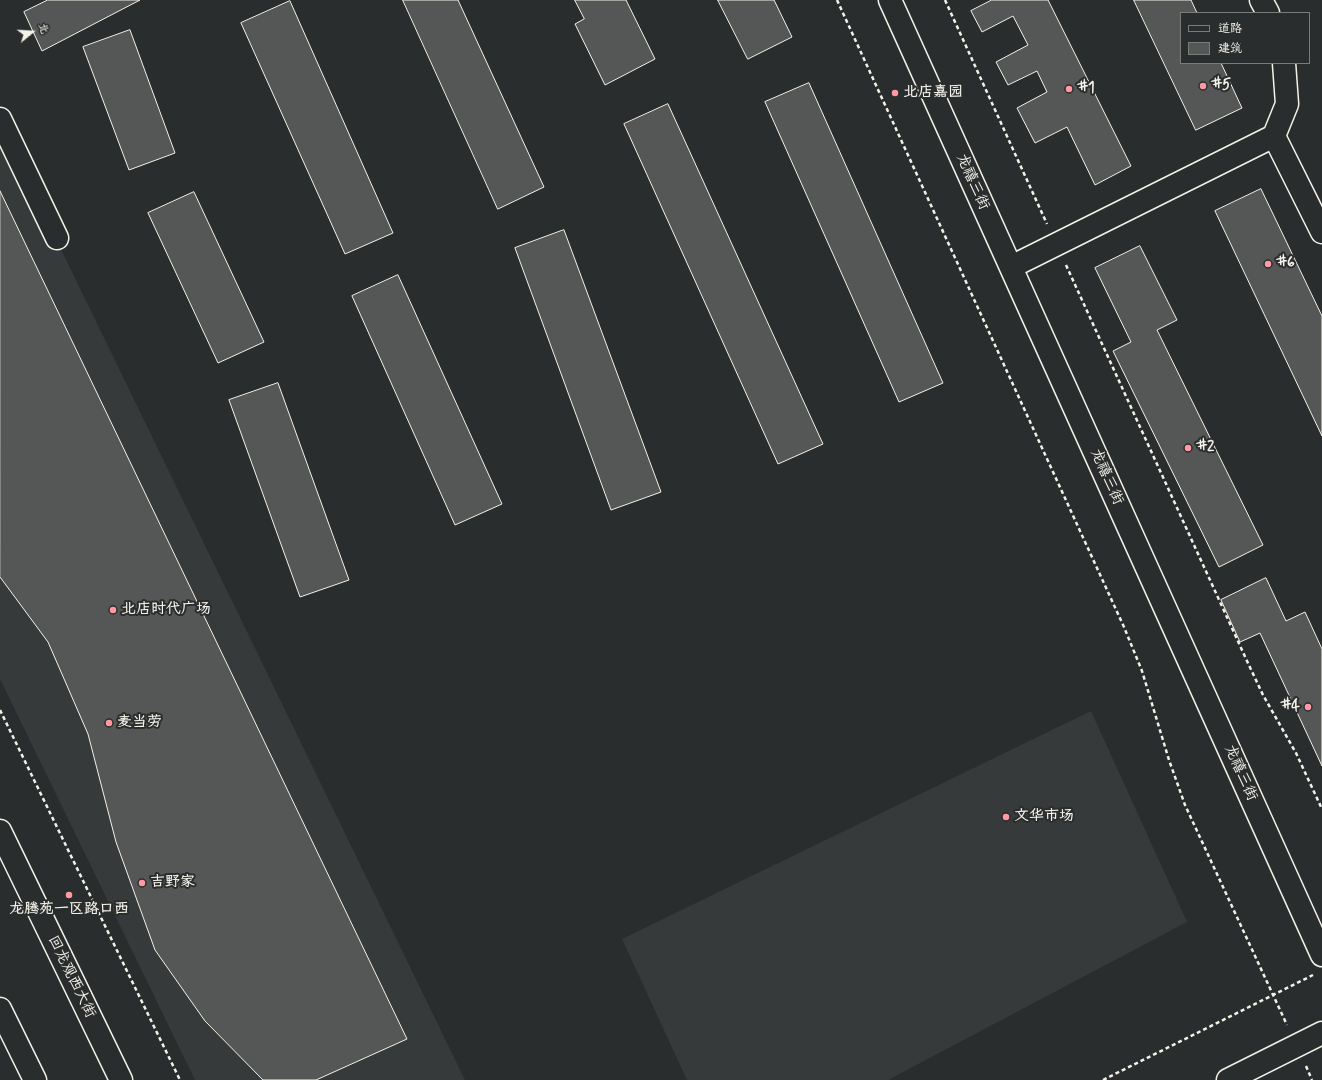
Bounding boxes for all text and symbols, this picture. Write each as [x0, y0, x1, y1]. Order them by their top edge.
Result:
north arrow [12, 12, 52, 52]
legend [1180, 12, 1310, 64]
text: 北 [35, 21, 52, 36]
text: 道路 [1218, 21, 1242, 37]
text: 建筑 [1218, 41, 1242, 57]
place label: #5 [1211, 77, 1231, 95]
place label: #1 [1077, 80, 1095, 98]
marker: #5 [1198, 81, 1208, 91]
place label: 北店嘉园 [903, 84, 963, 102]
marker: #1 [1064, 84, 1074, 94]
marker: 北店嘉园 [890, 88, 900, 98]
street label: 龙禧三街 [952, 151, 992, 213]
place label: #6 [1276, 255, 1295, 273]
marker: #6 [1263, 259, 1273, 269]
place label: #2 [1196, 439, 1214, 457]
marker: #2 [1183, 443, 1193, 453]
street label: 龙禧三街 [1086, 446, 1126, 508]
place label: 北店时代广场 [121, 601, 211, 619]
marker: 北店时代广场 [108, 605, 118, 615]
place label: #4 [1280, 698, 1300, 716]
marker: #4 [1303, 702, 1313, 712]
place label: 麦当劳 [117, 714, 162, 732]
marker: 麦当劳 [104, 718, 114, 728]
street label: 龙禧三街 [1220, 742, 1260, 804]
place label: 文华市场 [1014, 808, 1074, 826]
marker: 文华市场 [1001, 812, 1011, 822]
place label: 吉野家 [150, 874, 195, 892]
marker: 吉野家 [137, 878, 147, 888]
marker: 龙腾苑一区路口西 [64, 890, 74, 900]
place label: 龙腾苑一区路口西 [9, 901, 129, 919]
street label: 回龙观西大街 [43, 933, 99, 1021]

